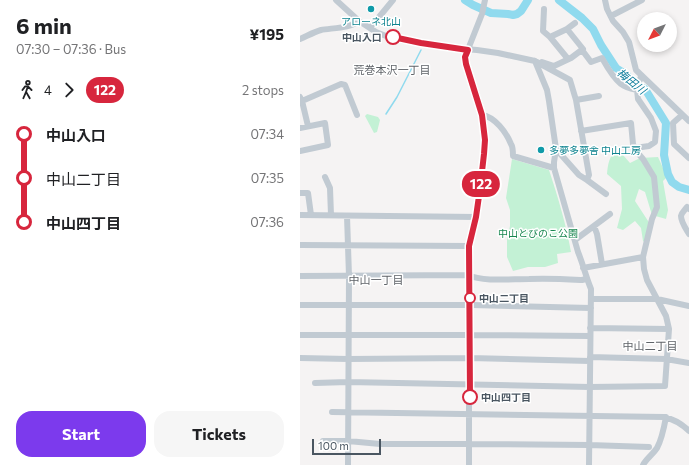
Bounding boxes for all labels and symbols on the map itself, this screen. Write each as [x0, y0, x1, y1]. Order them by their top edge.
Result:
marker: アローネ北山 [366, 4, 376, 14]
north arrow [637, 12, 677, 52]
place label: アローネ北山 [341, 15, 401, 27]
marker: 中山入口 [385, 29, 401, 45]
place label: 中山入口 [342, 31, 382, 43]
district label: 荒巻本沢一丁目 [354, 63, 431, 76]
water label: 梅田川 [615, 66, 650, 97]
place label: 多夢多夢舎 中山工房 [549, 144, 641, 156]
marker: 多夢多夢舎 中山工房 [536, 145, 546, 155]
line badge: 122 [458, 171, 504, 197]
park label: 中山とびのこ公園 [498, 227, 578, 239]
district label: 中山一丁目 [349, 273, 404, 286]
marker: 中山二丁目 [464, 292, 476, 304]
place label: 中山二丁目 [479, 292, 529, 304]
district label: 中山二丁目 [623, 339, 678, 352]
marker: 中山四丁目 [462, 389, 478, 405]
place label: 中山四丁目 [481, 391, 531, 403]
scale bar [312, 437, 381, 456]

